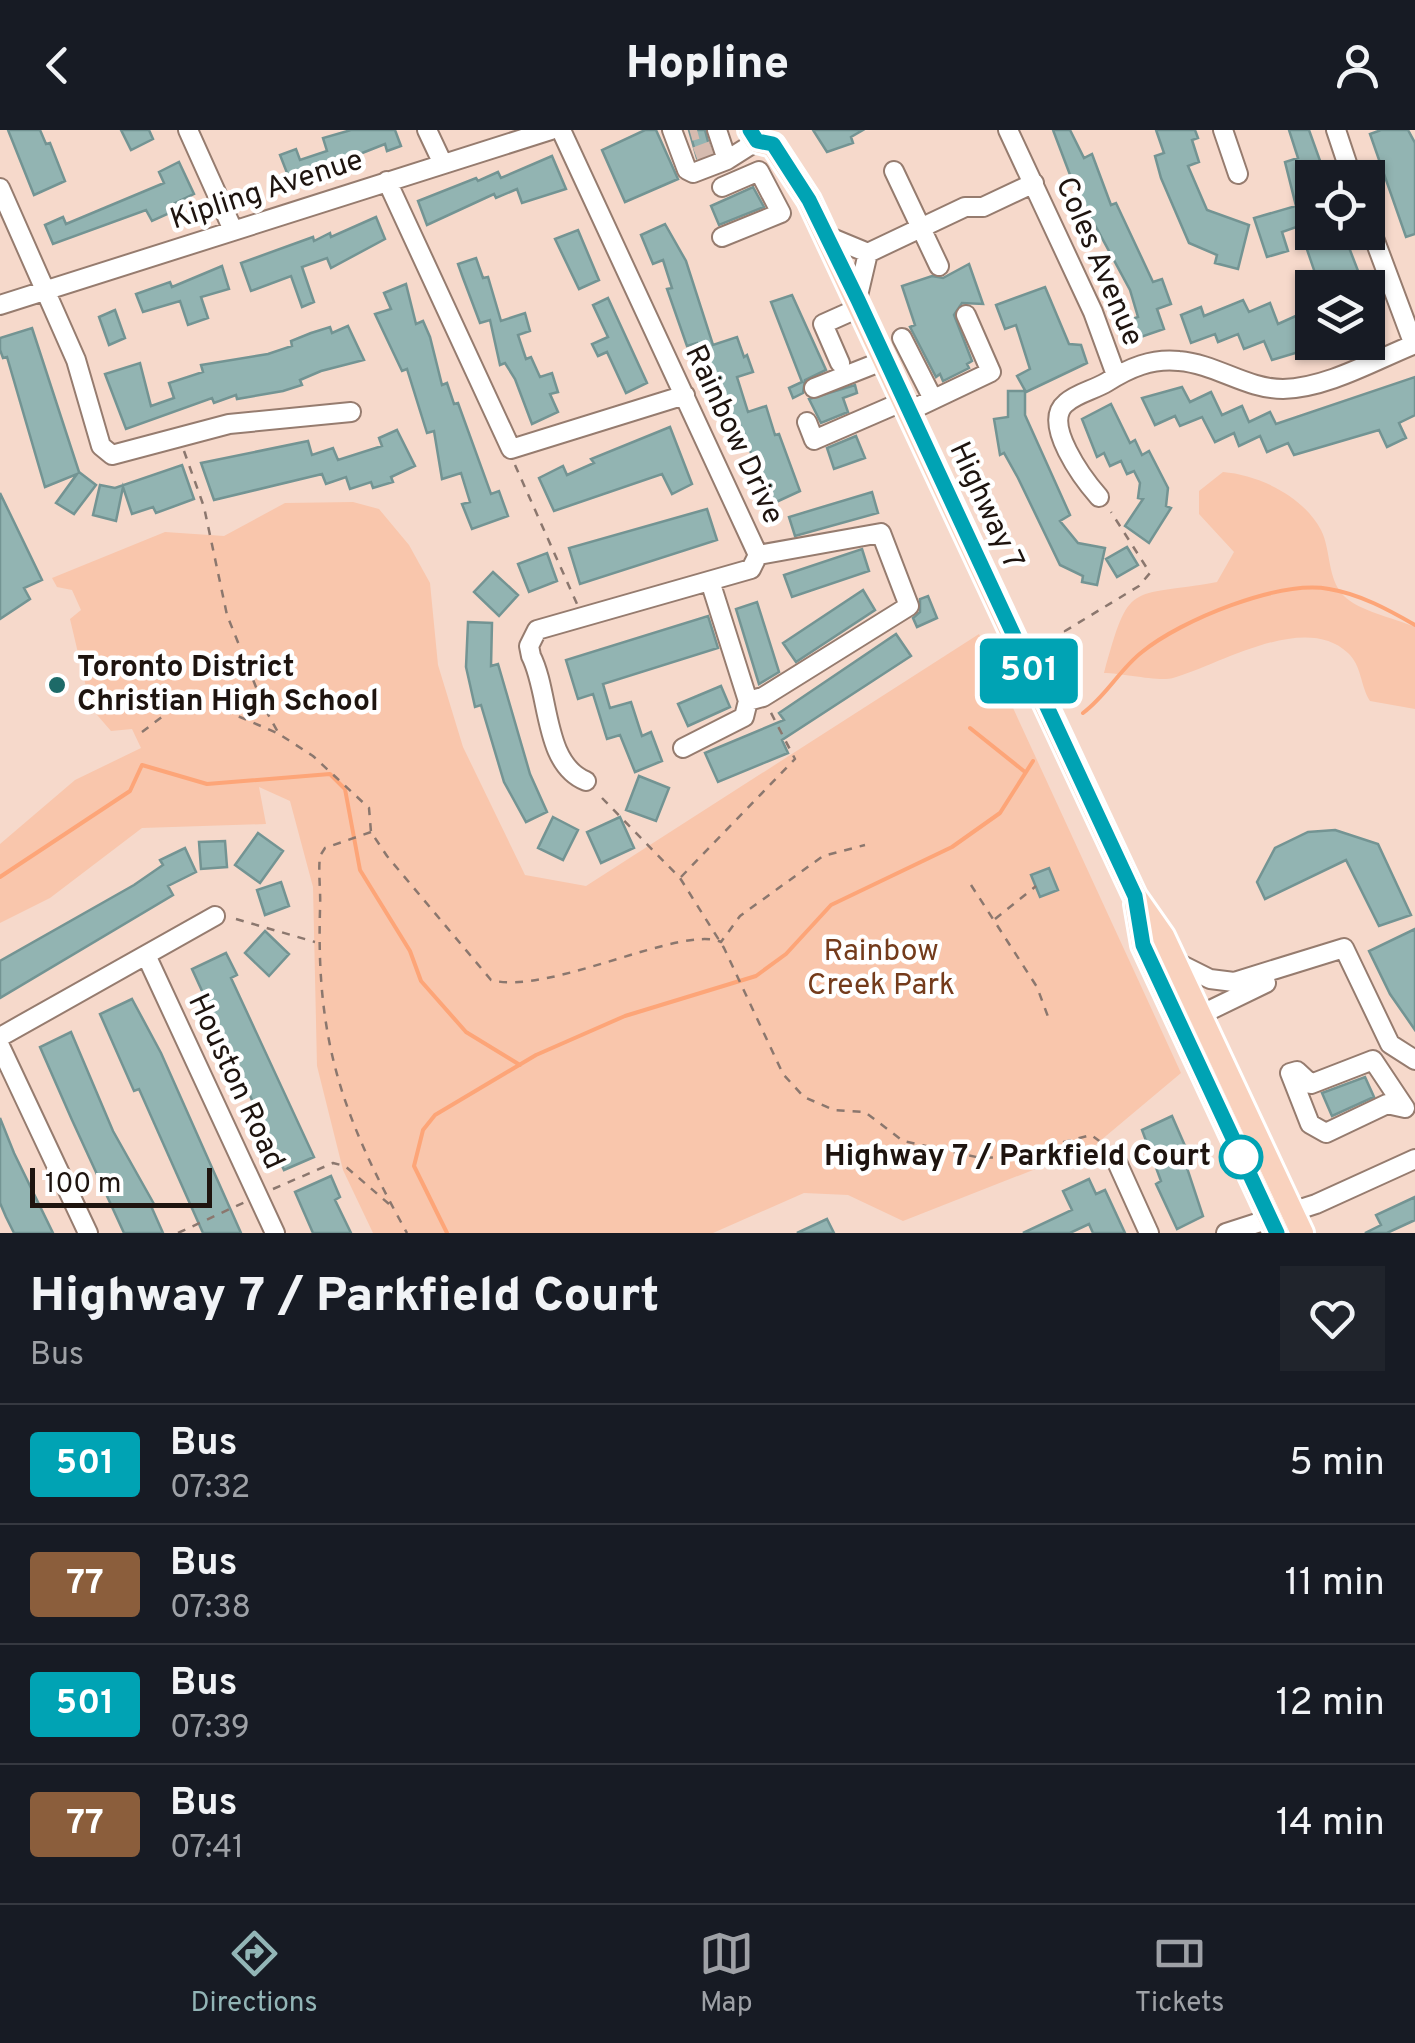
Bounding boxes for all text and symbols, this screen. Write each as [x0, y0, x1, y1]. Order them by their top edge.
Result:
text: Hopline [626, 37, 789, 94]
icon: back [30, 38, 85, 93]
icon: person [1330, 38, 1385, 93]
street label: Kipling Avenue [166, 142, 368, 240]
map controls [1295, 160, 1385, 360]
button: locate [1295, 160, 1385, 250]
street label: Coles Avenue [1046, 172, 1150, 352]
button: layers [1295, 270, 1385, 360]
street label: Rainbow Drive [675, 340, 791, 530]
street label: Highway 7 [939, 436, 1031, 576]
line badge: 501 [972, 638, 1086, 704]
text: 501 [1000, 649, 1058, 693]
place label: Toronto District Christian High School [77, 650, 379, 721]
marker: Toronto District Christian High School [46, 674, 68, 696]
park label: Rainbow Creek Park [807, 934, 955, 1005]
street label: Houston Road [178, 988, 292, 1176]
marker: Highway 7 / Parkfield Court [1220, 1136, 1262, 1178]
place label: Highway 7 / Parkfield Court [824, 1139, 1211, 1176]
scale bar [30, 1163, 212, 1208]
text: 100 m [45, 1167, 121, 1203]
button: heart [1280, 1266, 1385, 1371]
text: Highway 7 / Parkfield Court [30, 1268, 659, 1328]
text: Bus [30, 1336, 84, 1376]
text: Bus [170, 1420, 237, 1469]
text: 5 min [1289, 1440, 1385, 1489]
text: 501 [56, 1442, 114, 1486]
text: 07:32 [170, 1469, 250, 1509]
text: Bus [170, 1540, 237, 1589]
text: 11 min [1284, 1560, 1385, 1609]
text: 77 [66, 1562, 104, 1606]
text: 07:38 [170, 1589, 251, 1629]
text: Bus [170, 1660, 237, 1709]
text: 12 min [1275, 1680, 1385, 1729]
text: 501 [56, 1682, 114, 1726]
text: 07:39 [170, 1709, 250, 1749]
text: Bus [170, 1780, 237, 1829]
text: 14 min [1276, 1800, 1385, 1849]
text: 77 [66, 1802, 104, 1846]
text: 07:41 [170, 1829, 244, 1869]
tab: Directions [191, 1926, 318, 2022]
tab: Map [699, 1926, 754, 2022]
tab: Tickets [1135, 1926, 1224, 2022]

